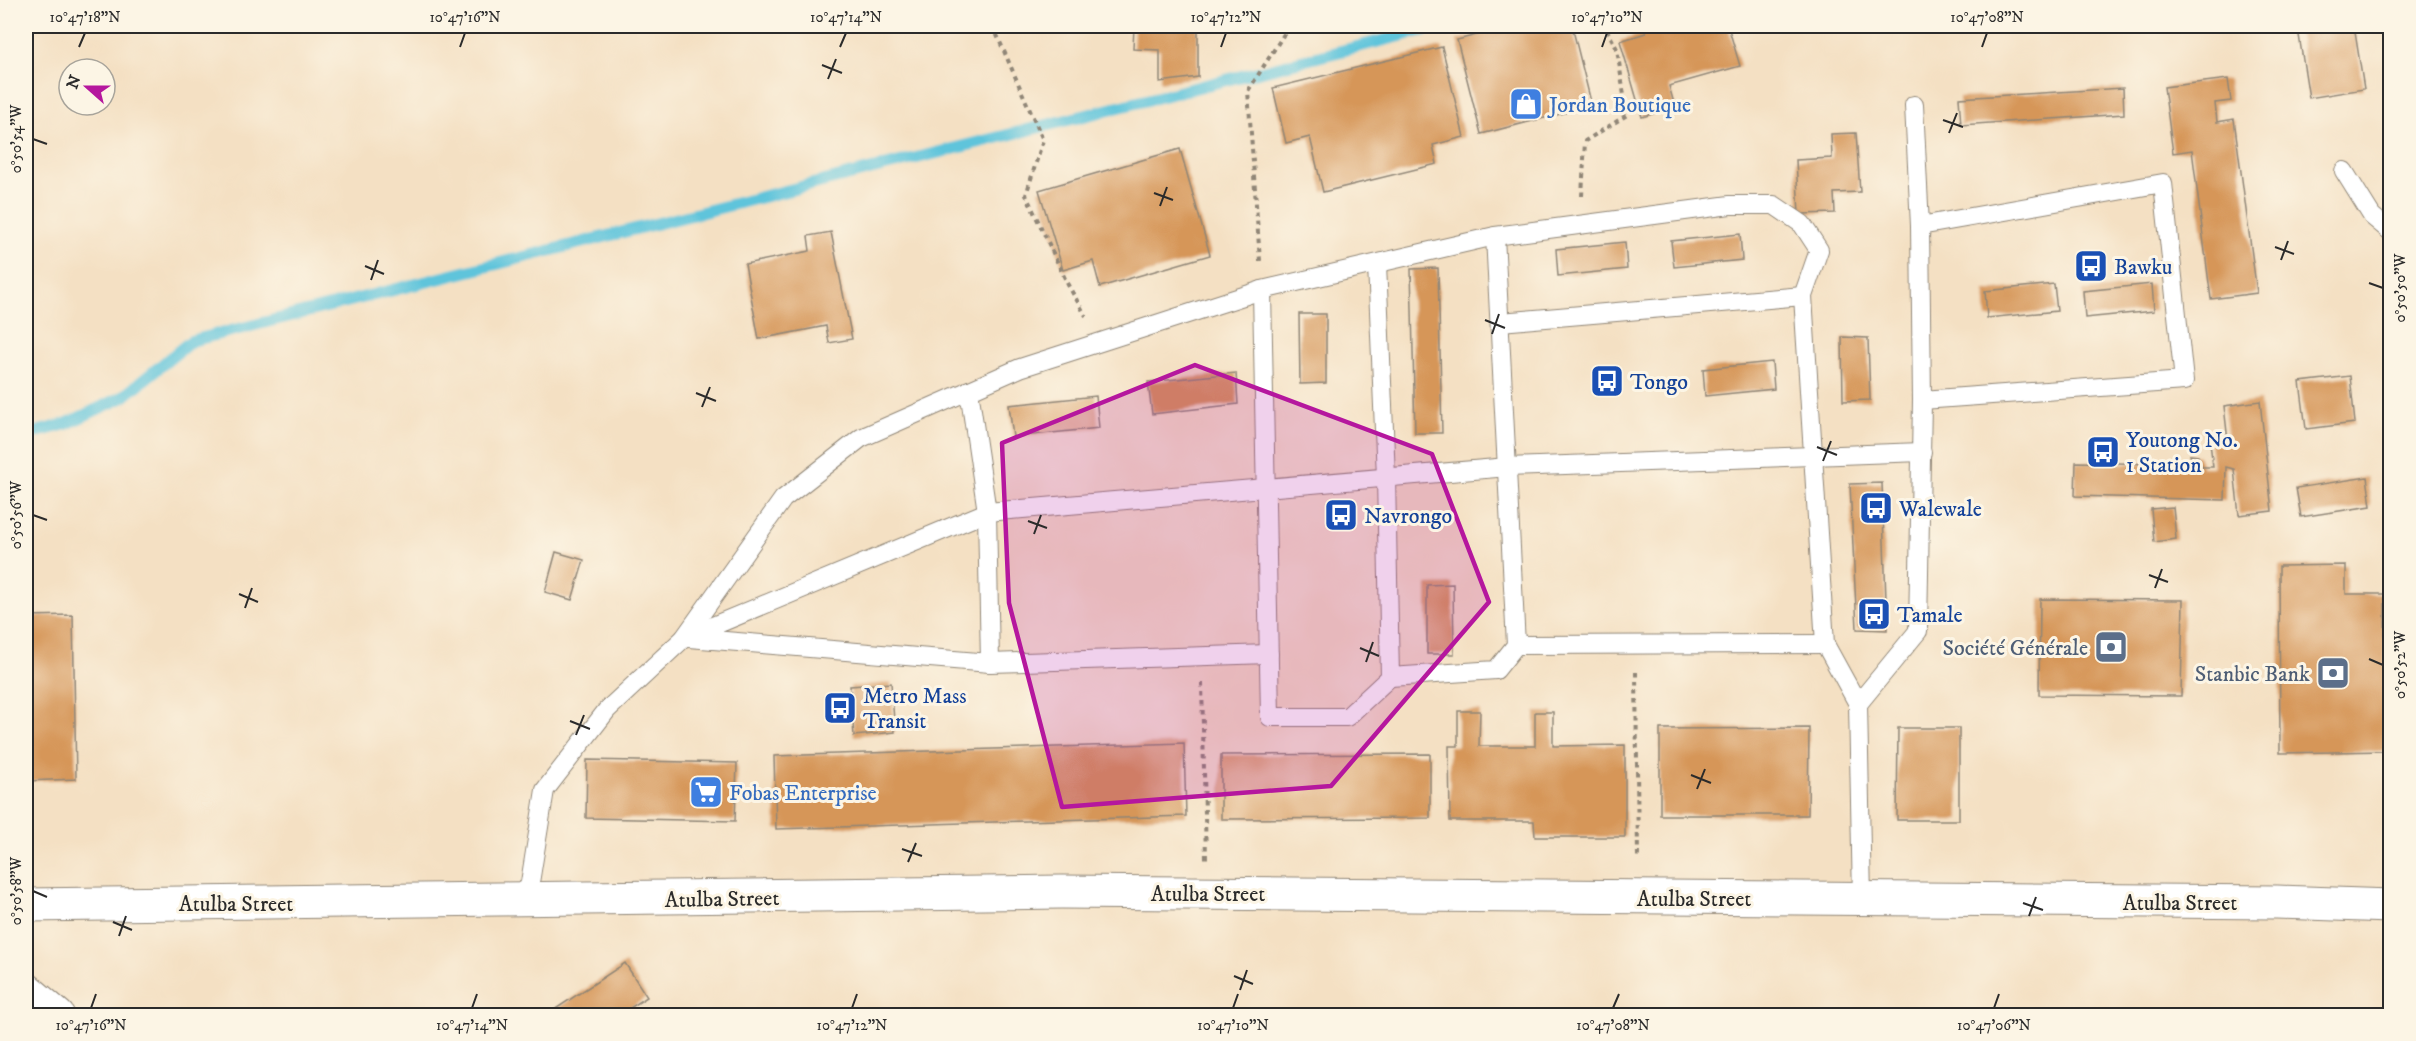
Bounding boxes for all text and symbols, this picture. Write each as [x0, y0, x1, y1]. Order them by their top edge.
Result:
text: 10°47'18"N [50, 8, 121, 27]
text: 10°47'16"N [429, 8, 501, 27]
text: 10°47'14"N [810, 8, 882, 27]
text: 10°47'12"N [1191, 8, 1261, 27]
text: 10°47'10"N [1571, 8, 1643, 27]
text: 10°47'08"N [1950, 8, 2024, 27]
north arrow [57, 57, 117, 117]
text: N [62, 72, 86, 92]
shop icon: Jordan Boutique [1508, 86, 1544, 122]
place label: Jordan Boutique [1547, 92, 1691, 119]
text: 0°50'54"W [7, 104, 26, 173]
bus stop icon: Bawku [2073, 248, 2109, 284]
text: 0°50'50"W [2391, 253, 2410, 322]
place label: Bawku [2114, 254, 2172, 281]
bus stop icon: Tongo [1589, 363, 1625, 399]
place label: Tongo [1630, 369, 1688, 396]
place label: Youtong No. 1 Station [2126, 427, 2238, 479]
bus stop icon: Youtong No. 1 Station [2085, 434, 2121, 470]
text: 0°50'56"W [7, 480, 26, 549]
bus stop icon: Walewale [1858, 490, 1894, 526]
place label: Walewale [1898, 496, 1982, 523]
bus stop icon: Navrongo [1323, 497, 1359, 533]
place label: Navrongo [1364, 503, 1452, 530]
bus stop icon: Tamale [1856, 596, 1892, 632]
place label: Tamale [1897, 602, 1963, 629]
bank icon: Société Générale [2093, 629, 2129, 665]
text: 0°50'52"W [2391, 631, 2410, 699]
place label: Société Générale [1942, 635, 2088, 662]
bank icon: Stanbic Bank [2315, 655, 2351, 691]
place label: Stanbic Bank [2195, 661, 2310, 688]
place label: Metro Mass Transit [863, 683, 967, 735]
bus stop icon: Metro Mass Transit [822, 690, 858, 726]
supermarket icon: Fobas Enterprise [688, 774, 724, 810]
place label: Fobas Enterprise [729, 780, 877, 807]
text: 0°50'58"W [7, 857, 26, 925]
street label: Atulba Street [1151, 881, 1265, 908]
street label: Atulba Street [664, 885, 780, 914]
street label: Atulba Street [1637, 886, 1751, 913]
street label: Atulba Street [2123, 890, 2237, 917]
street label: Atulba Street [179, 891, 293, 918]
text: 10°47'16"N [55, 1016, 127, 1035]
text: 10°47'14"N [436, 1016, 508, 1035]
text: 10°47'12"N [817, 1016, 887, 1035]
text: 10°47'10"N [1197, 1016, 1269, 1035]
text: 10°47'08"N [1576, 1016, 1650, 1035]
text: 10°47'06"N [1957, 1016, 2031, 1035]

